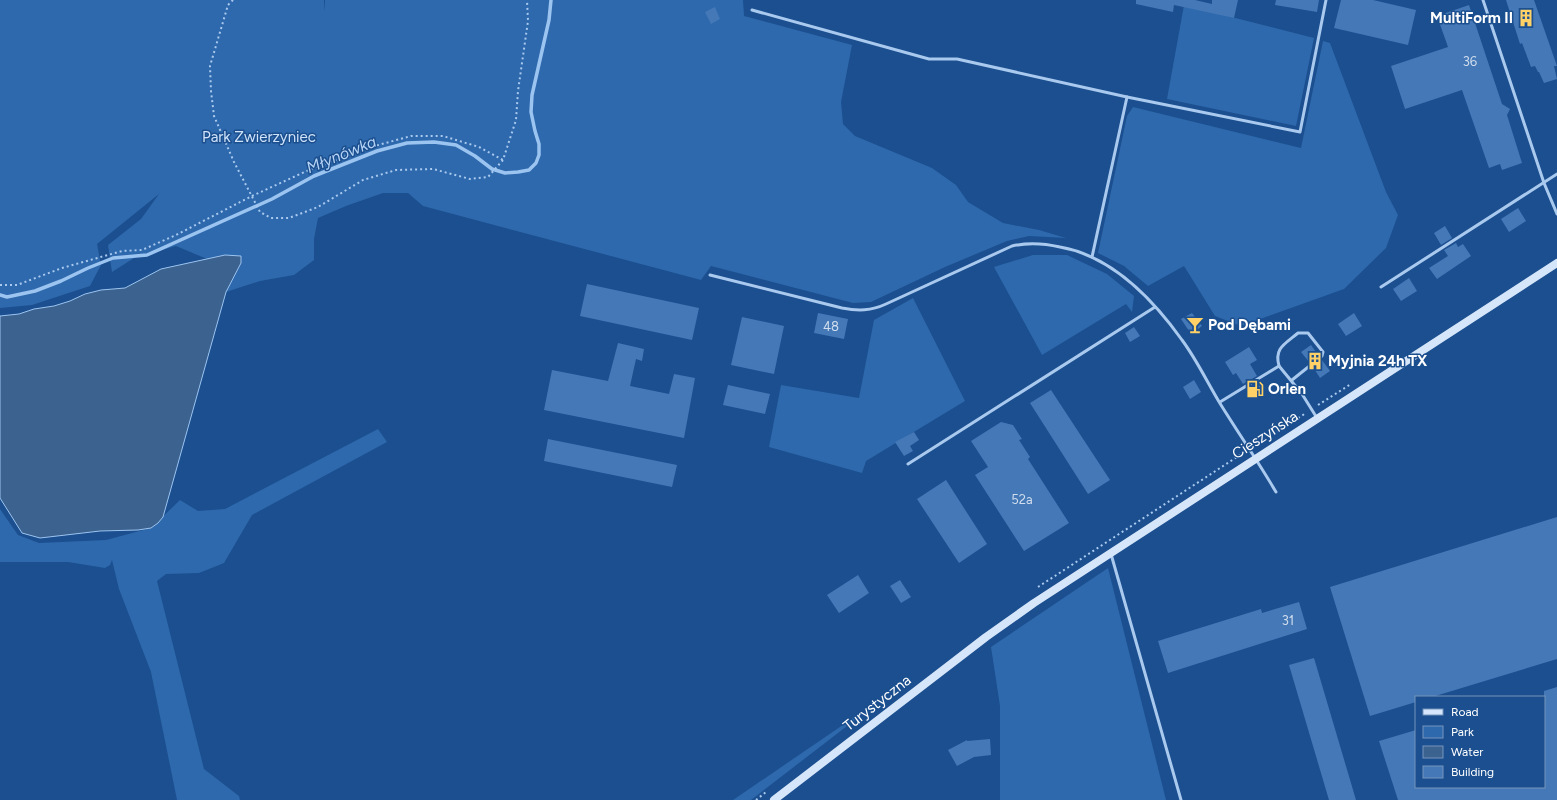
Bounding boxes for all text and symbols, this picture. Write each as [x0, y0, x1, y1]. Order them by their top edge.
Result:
building icon: MultiForm II [1516, 8, 1536, 28]
place label: MultiForm II [1430, 9, 1513, 27]
house number: 36 [1463, 54, 1477, 69]
park label: Park Zwierzyniec [202, 128, 316, 146]
water label: Młynówka [303, 132, 379, 177]
bar icon: Pod Dębami [1185, 315, 1205, 335]
place label: Pod Dębami [1208, 316, 1291, 334]
house number: 48 [823, 319, 839, 334]
building icon: Myjnia 24h TX [1305, 351, 1325, 371]
place label: Myjnia 24h TX [1328, 352, 1428, 370]
fuel station icon: Orlen [1245, 379, 1265, 399]
place label: Orlen [1268, 380, 1306, 398]
street label: Cieszyńska [1229, 407, 1301, 463]
house number: 52a [1011, 492, 1033, 507]
house number: 31 [1282, 613, 1294, 628]
street label: Turystyczna [840, 671, 914, 735]
legend [1415, 696, 1545, 788]
text: Road [1451, 705, 1479, 719]
text: Park [1451, 725, 1474, 739]
text: Water [1451, 745, 1483, 759]
text: Building [1451, 765, 1494, 779]

